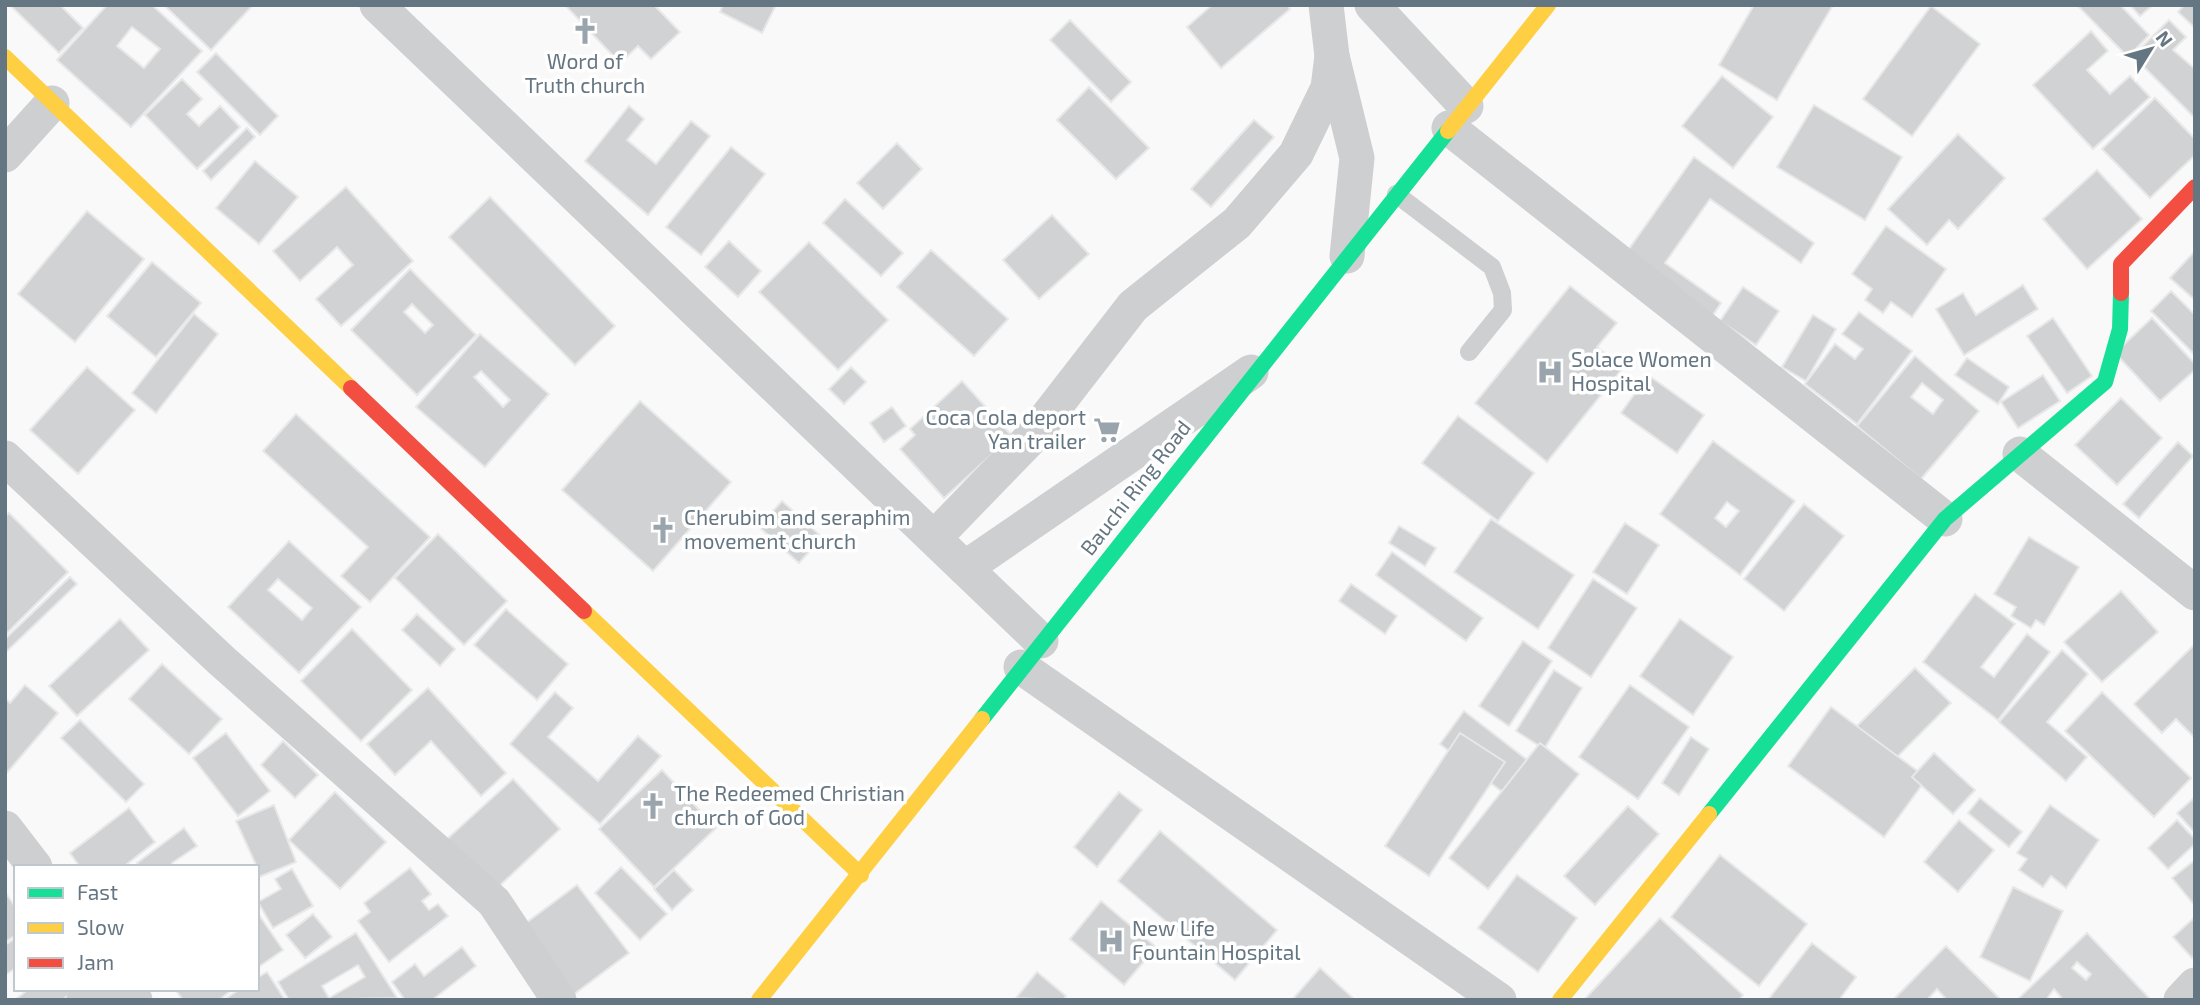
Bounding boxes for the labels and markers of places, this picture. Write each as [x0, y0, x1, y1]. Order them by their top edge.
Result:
church icon: Word of Truth church [570, 16, 600, 46]
place label: Word of Truth church [525, 48, 645, 97]
place label: Solace Women Hospital [1571, 346, 1712, 395]
hospital icon: Solace Women Hospital [1535, 357, 1565, 387]
place label: Coca Cola deport Yan trailer [925, 404, 1087, 453]
supermarket icon: Coca Cola deport Yan trailer [1092, 415, 1122, 445]
place label: Cherubim and seraphim movement church [684, 504, 910, 553]
church icon: Cherubim and seraphim movement church [648, 515, 678, 545]
place label: The Redeemed Christian church of God [674, 780, 905, 829]
church icon: The Redeemed Christian church of God [638, 791, 668, 821]
place label: New Life Fountain Hospital [1132, 915, 1301, 964]
hospital icon: New Life Fountain Hospital [1096, 926, 1126, 956]

